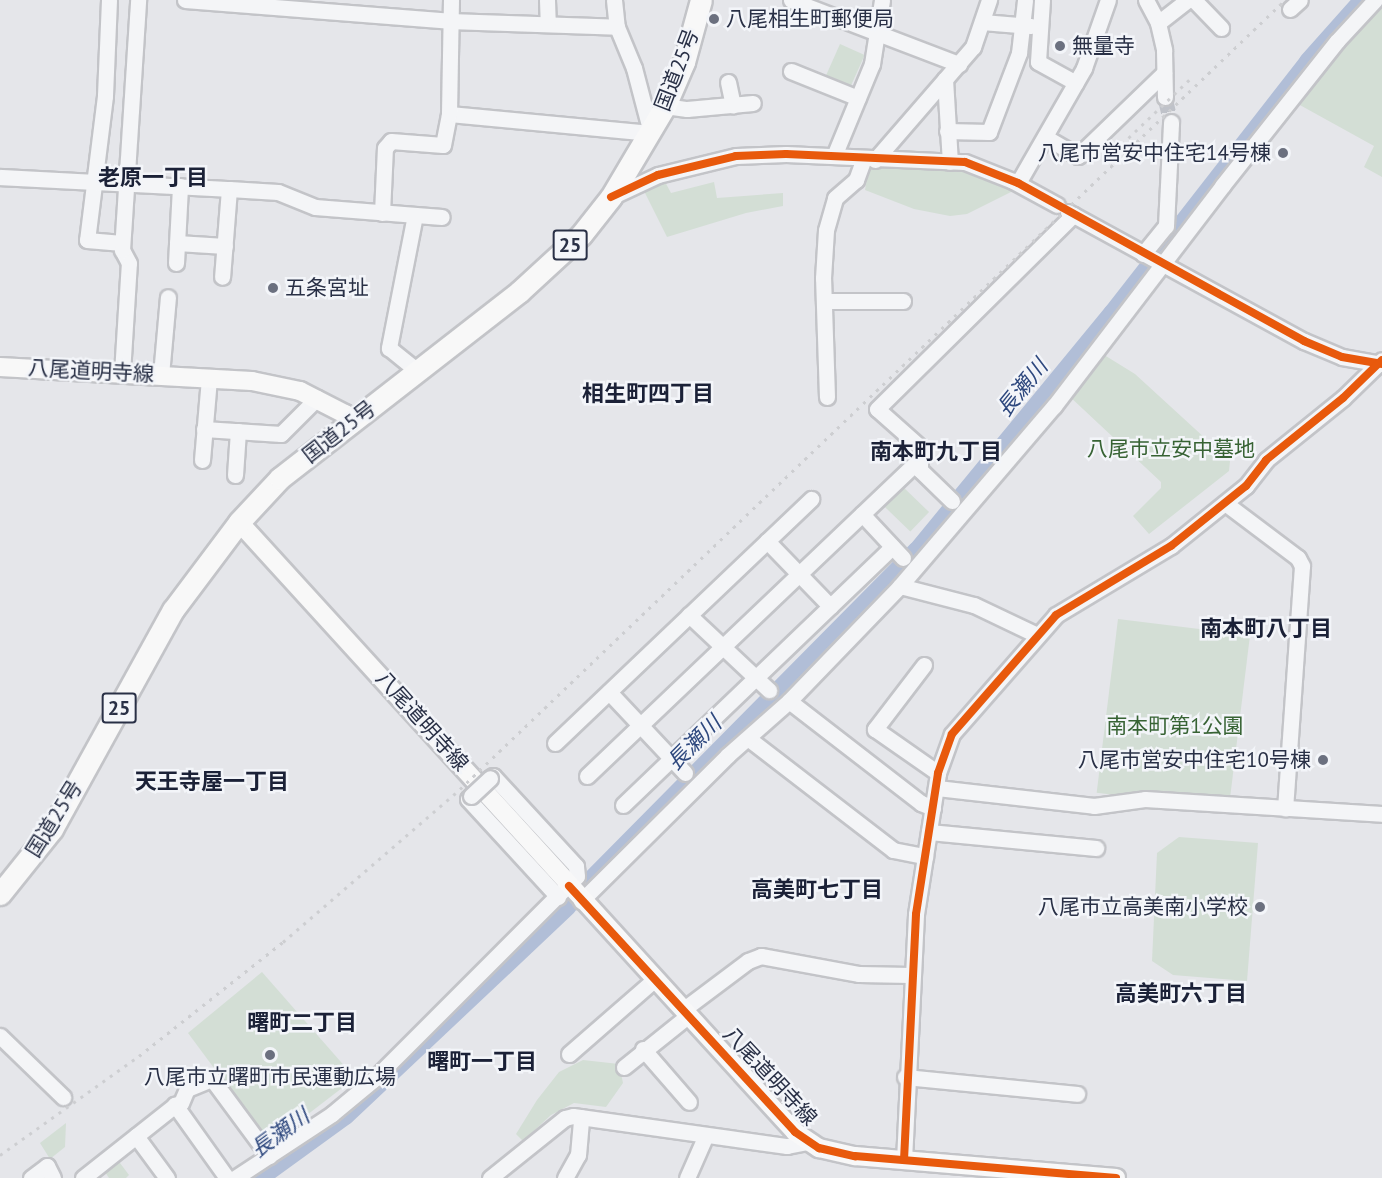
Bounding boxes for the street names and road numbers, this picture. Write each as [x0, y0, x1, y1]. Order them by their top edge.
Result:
street label: 国道25号 [650, 25, 704, 115]
road number: 25 [552, 228, 588, 262]
street label: 八尾道明寺線 [27, 355, 155, 387]
street label: 国道25号 [297, 396, 381, 468]
street label: 八尾道明寺線 [370, 666, 474, 776]
road number: 25 [101, 691, 137, 725]
street label: 国道25号 [21, 776, 87, 862]
street label: 八尾道明寺線 [718, 1021, 822, 1131]

